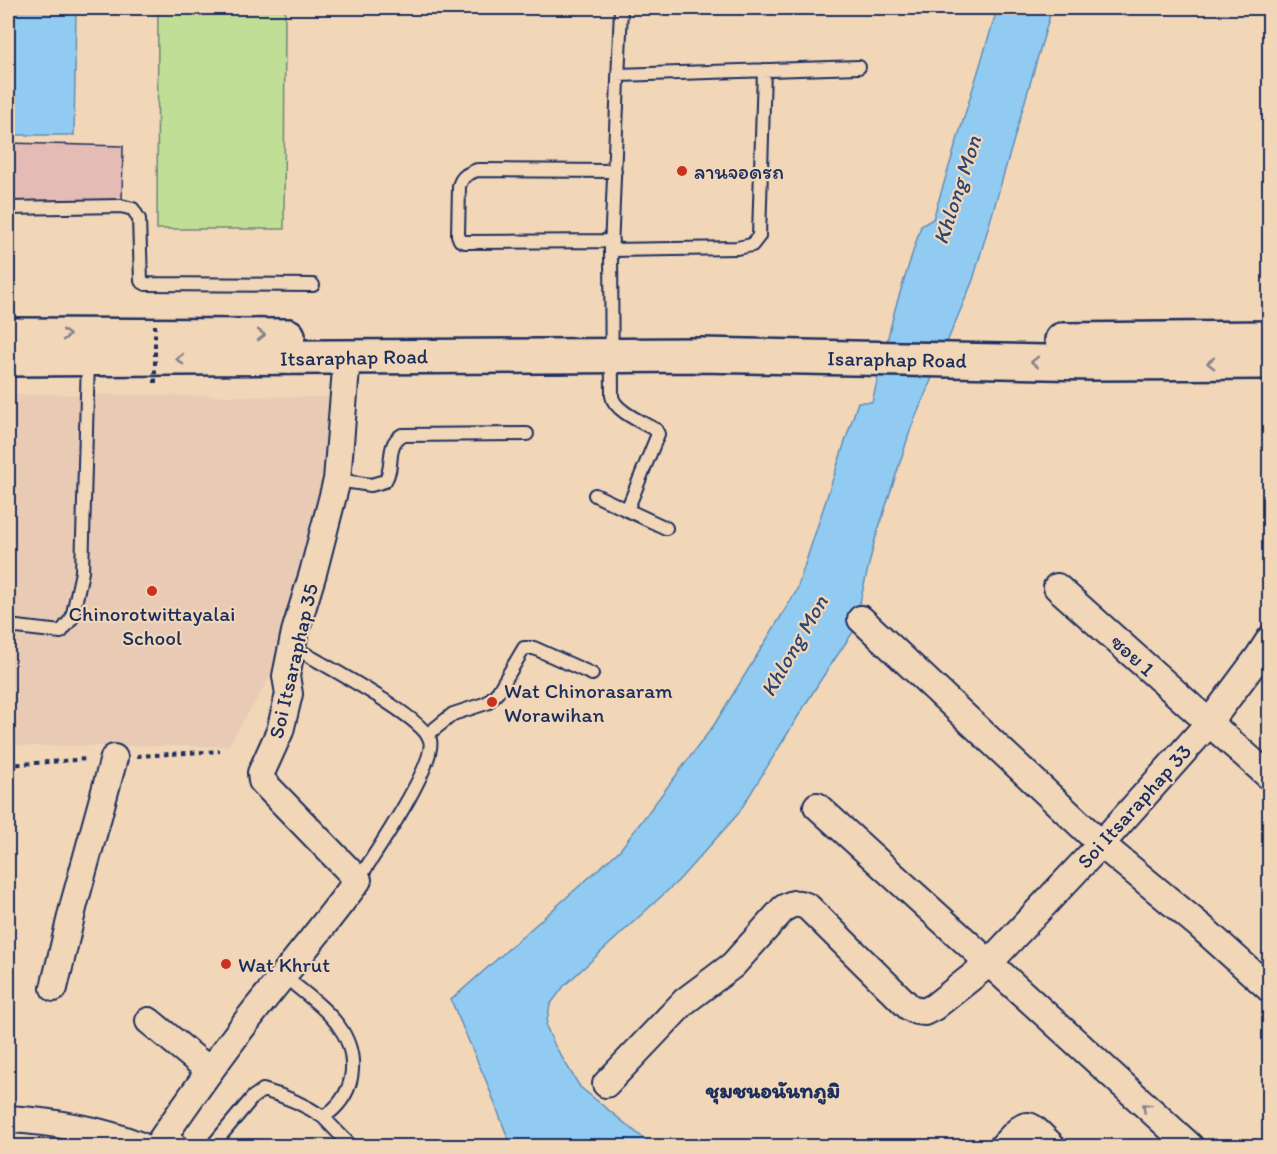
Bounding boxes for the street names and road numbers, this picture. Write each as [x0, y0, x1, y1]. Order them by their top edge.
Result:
street label: Itsaraphap Road [280, 343, 429, 371]
street label: Isaraphap Road [827, 345, 968, 373]
street label: Soi Itsaraphap 35 [263, 581, 323, 741]
street label: ซอย 1 [1106, 629, 1160, 681]
street label: Soi Itsaraphap 33 [1072, 739, 1196, 873]

